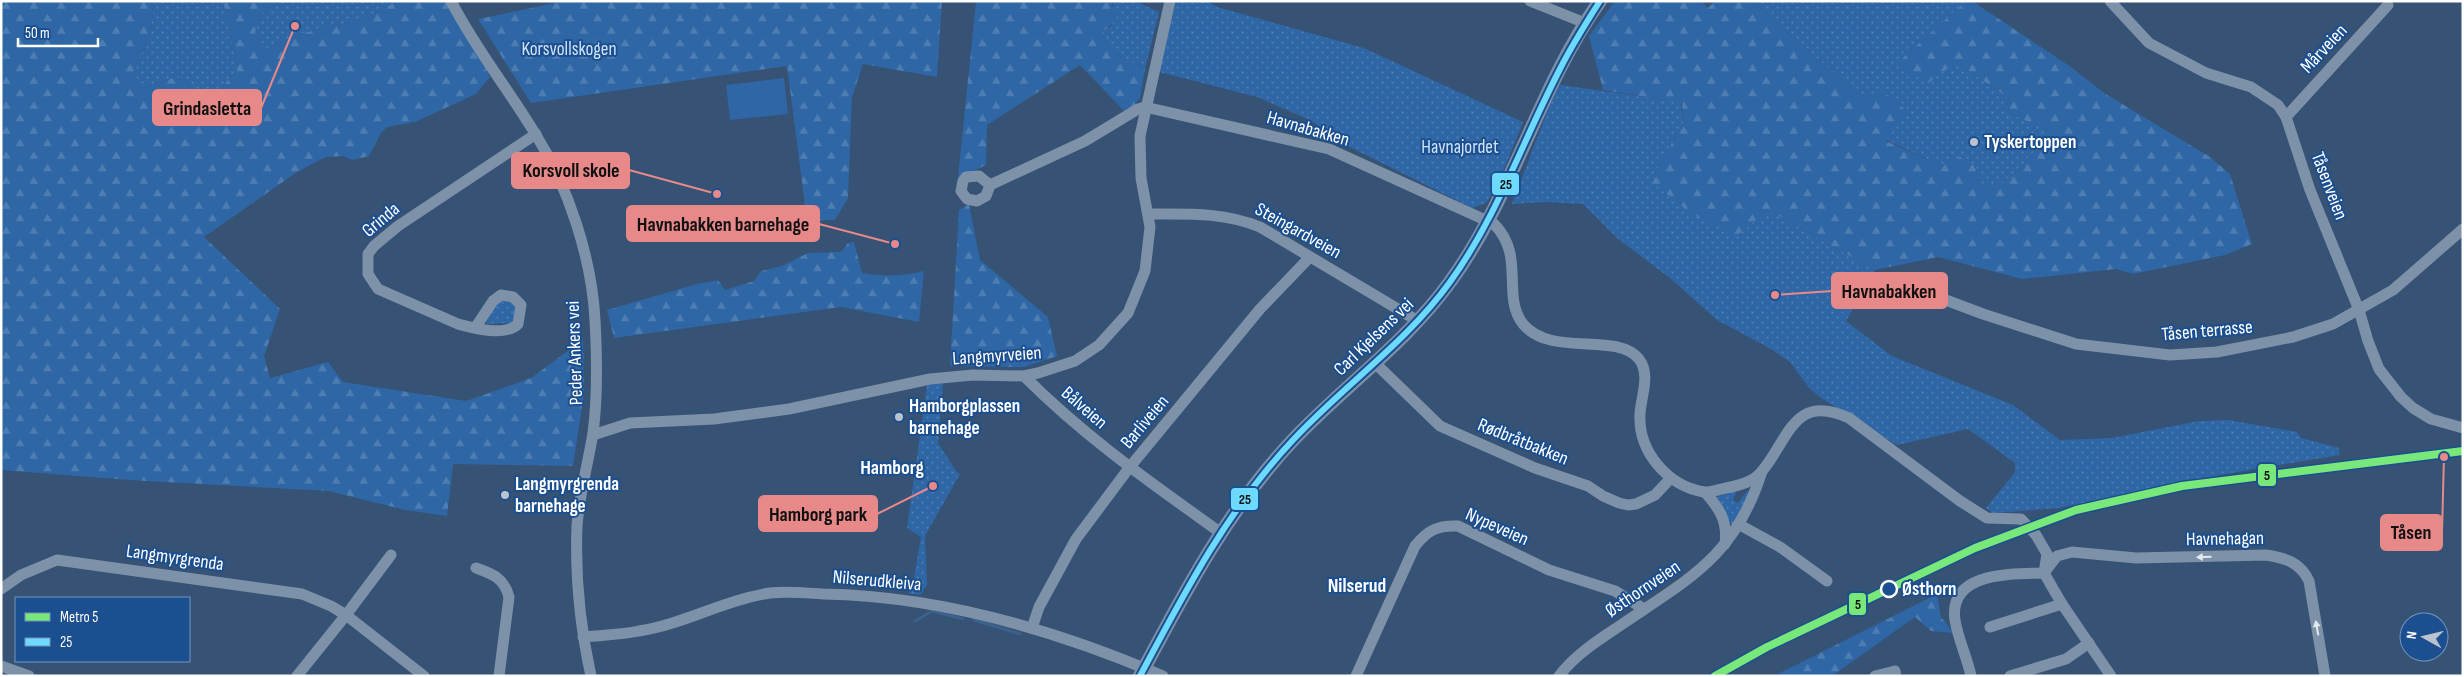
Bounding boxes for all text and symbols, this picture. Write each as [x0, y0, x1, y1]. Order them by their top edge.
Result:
scale bar [18, 15, 98, 47]
street label: Mårveien [2296, 20, 2352, 78]
text: 50 m [25, 24, 50, 43]
park label: Korsvollskogen [521, 38, 617, 61]
callout: Grindasletta [153, 90, 261, 125]
text: Grindasletta [163, 97, 251, 121]
street label: Havnabakken [1264, 106, 1352, 152]
place label: Tyskertoppen [1984, 131, 2076, 154]
park label: Havnajordet [1421, 136, 1499, 159]
marker: Tyskertoppen [1968, 136, 1980, 148]
street label: Tåsenveien [2306, 149, 2352, 223]
callout: Korsvoll skole [512, 153, 629, 188]
text: Korsvoll skole [522, 159, 620, 183]
line badge: 25 [1491, 172, 1520, 196]
text: 25 [1500, 176, 1512, 193]
street label: Grinda [358, 198, 404, 242]
street label: Steingardveien [1251, 198, 1345, 264]
callout: Havnabakken barnehage [627, 206, 819, 241]
text: Havnabakken barnehage [637, 213, 809, 237]
callout: Havnabakken [1832, 273, 1947, 308]
text: Havnabakken [1842, 280, 1936, 304]
street label: Carl Kjelsens vei [1329, 293, 1419, 381]
street label: Peder Ankers vei [562, 300, 588, 406]
street label: Tåsen terrasse [2160, 316, 2254, 346]
street label: Langmyrveien [952, 341, 1042, 371]
street label: Bålveien [1056, 382, 1112, 434]
street label: Barliveien [1116, 391, 1174, 453]
place label: Hamborgplassen barnehage [909, 395, 1020, 440]
marker: Hamborgplassen barnehage [893, 411, 905, 423]
street label: Rødbråtbakken [1474, 413, 1572, 471]
district label: Hamborg [860, 456, 924, 480]
line badge: 5 [2257, 463, 2277, 487]
text: 5 [2264, 467, 2270, 484]
place label: Langmyrgrenda barnehage [515, 473, 619, 518]
line badge: 25 [1230, 487, 1259, 511]
marker: Langmyrgrenda barnehage [499, 489, 511, 501]
text: 25 [1239, 491, 1251, 508]
callout: Hamborg park [759, 496, 877, 531]
text: Hamborg park [769, 503, 868, 527]
street label: Nypeveien [1462, 503, 1532, 551]
callout: Tåsen [2381, 515, 2442, 550]
text: Tåsen [2391, 521, 2431, 545]
street label: Havnehagan [2186, 527, 2264, 551]
street label: Langmyrgrenda [125, 540, 225, 576]
one-way arrow [2196, 553, 2212, 561]
street label: Østhornveien [1601, 556, 1685, 622]
street label: Nilserudkleiva [832, 566, 922, 596]
district label: Nilserud [1328, 574, 1386, 598]
place label: Østhorn [1902, 578, 1957, 601]
marker: Østhorn [1880, 580, 1898, 598]
line badge: 5 [1848, 592, 1867, 616]
text: 5 [1855, 596, 1861, 613]
legend [15, 597, 190, 662]
text: Metro 5 [60, 608, 98, 627]
north arrow [2399, 612, 2449, 662]
one-way arrow [2313, 619, 2321, 635]
text: N [2403, 630, 2421, 640]
text: 25 [60, 633, 72, 652]

